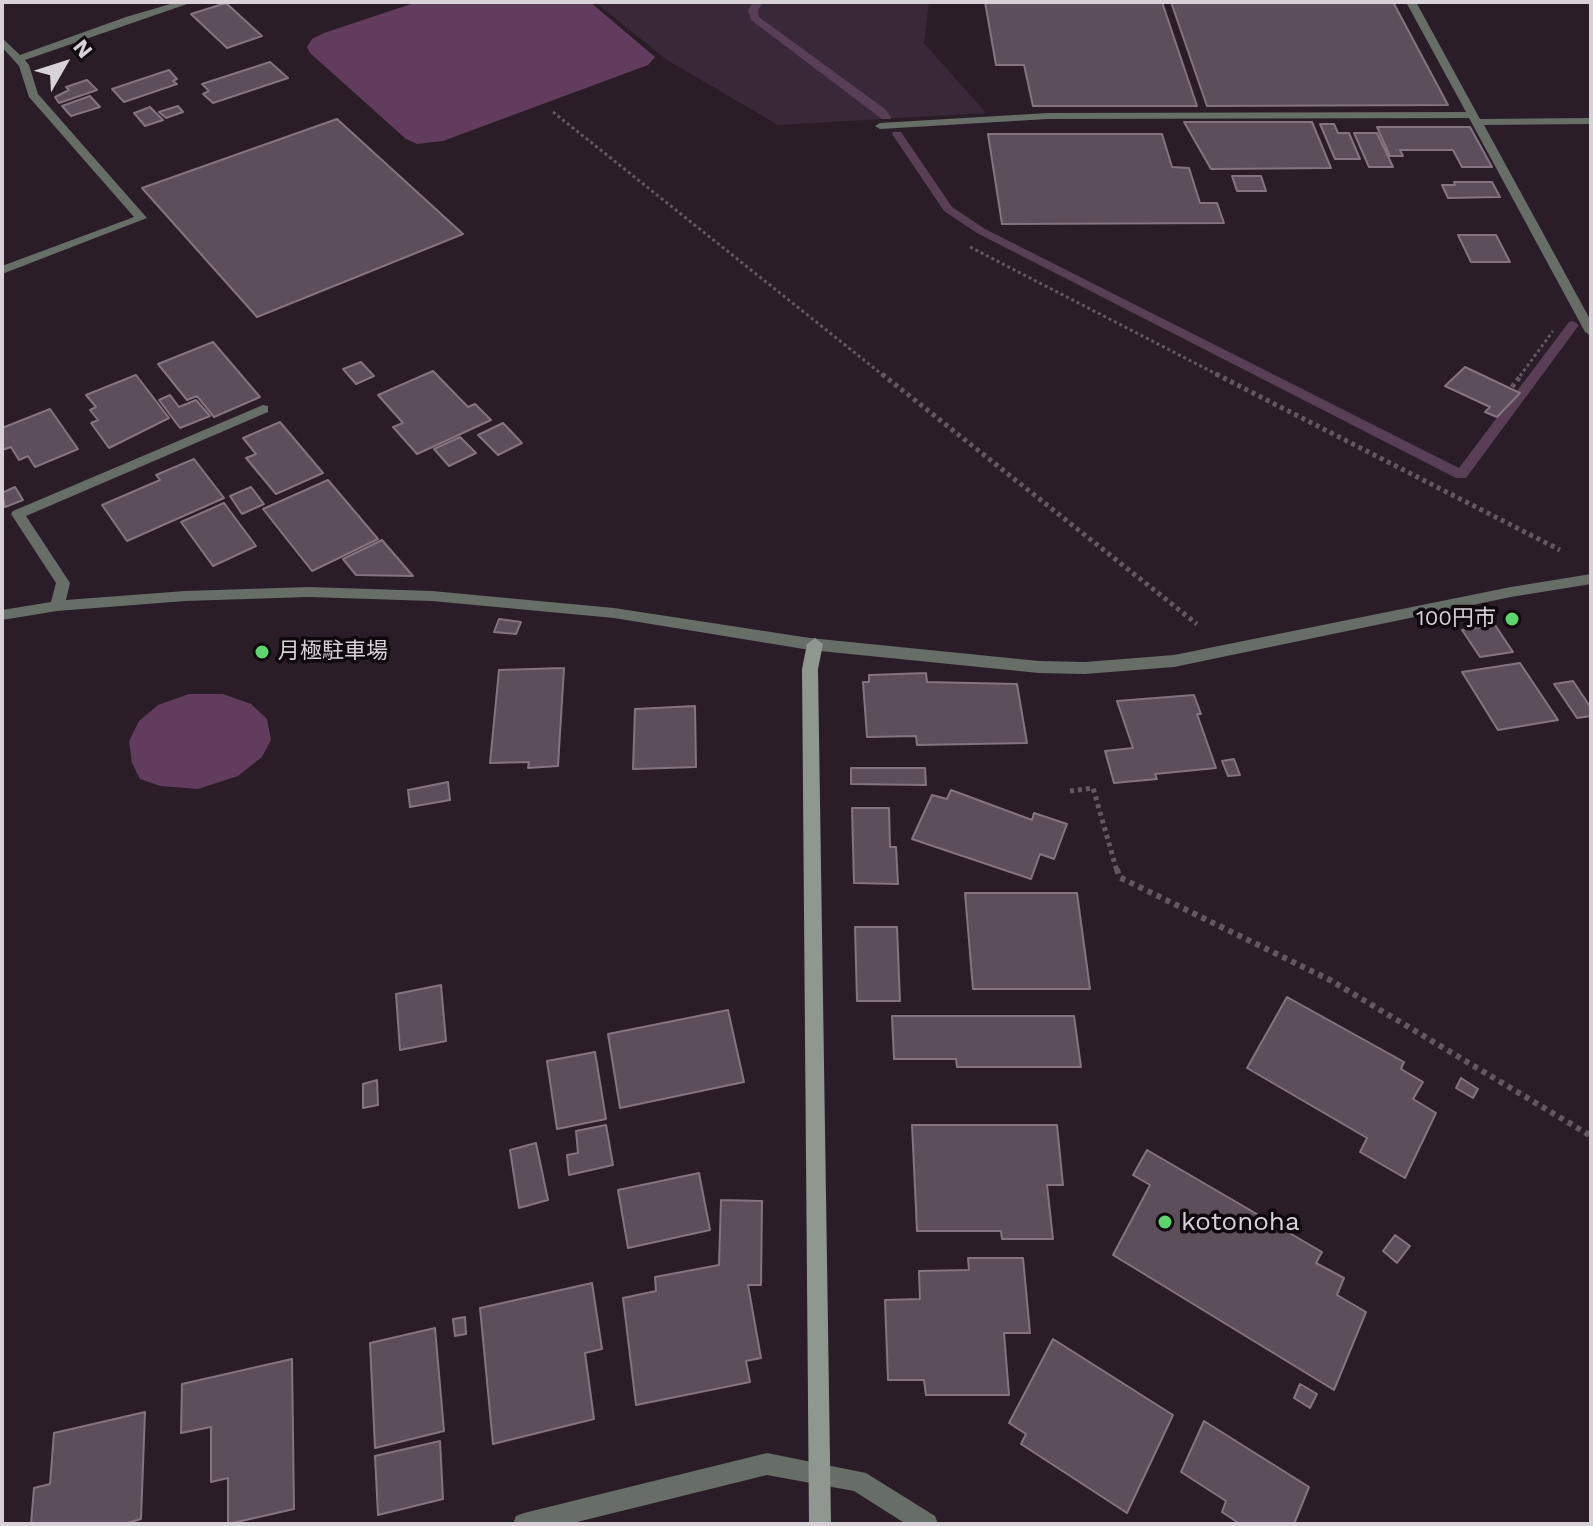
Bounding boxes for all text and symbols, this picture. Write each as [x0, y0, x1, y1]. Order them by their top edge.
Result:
north arrow [24, 24, 104, 104]
text: N [68, 34, 98, 63]
place label: 100円市 [1416, 606, 1496, 632]
marker: 100円市 [1503, 610, 1521, 628]
place label: 月極駐車場 [278, 639, 388, 665]
marker: 月極駐車場 [253, 643, 271, 661]
place label: kotonoha [1181, 1206, 1300, 1238]
marker: kotonoha [1156, 1213, 1174, 1231]

